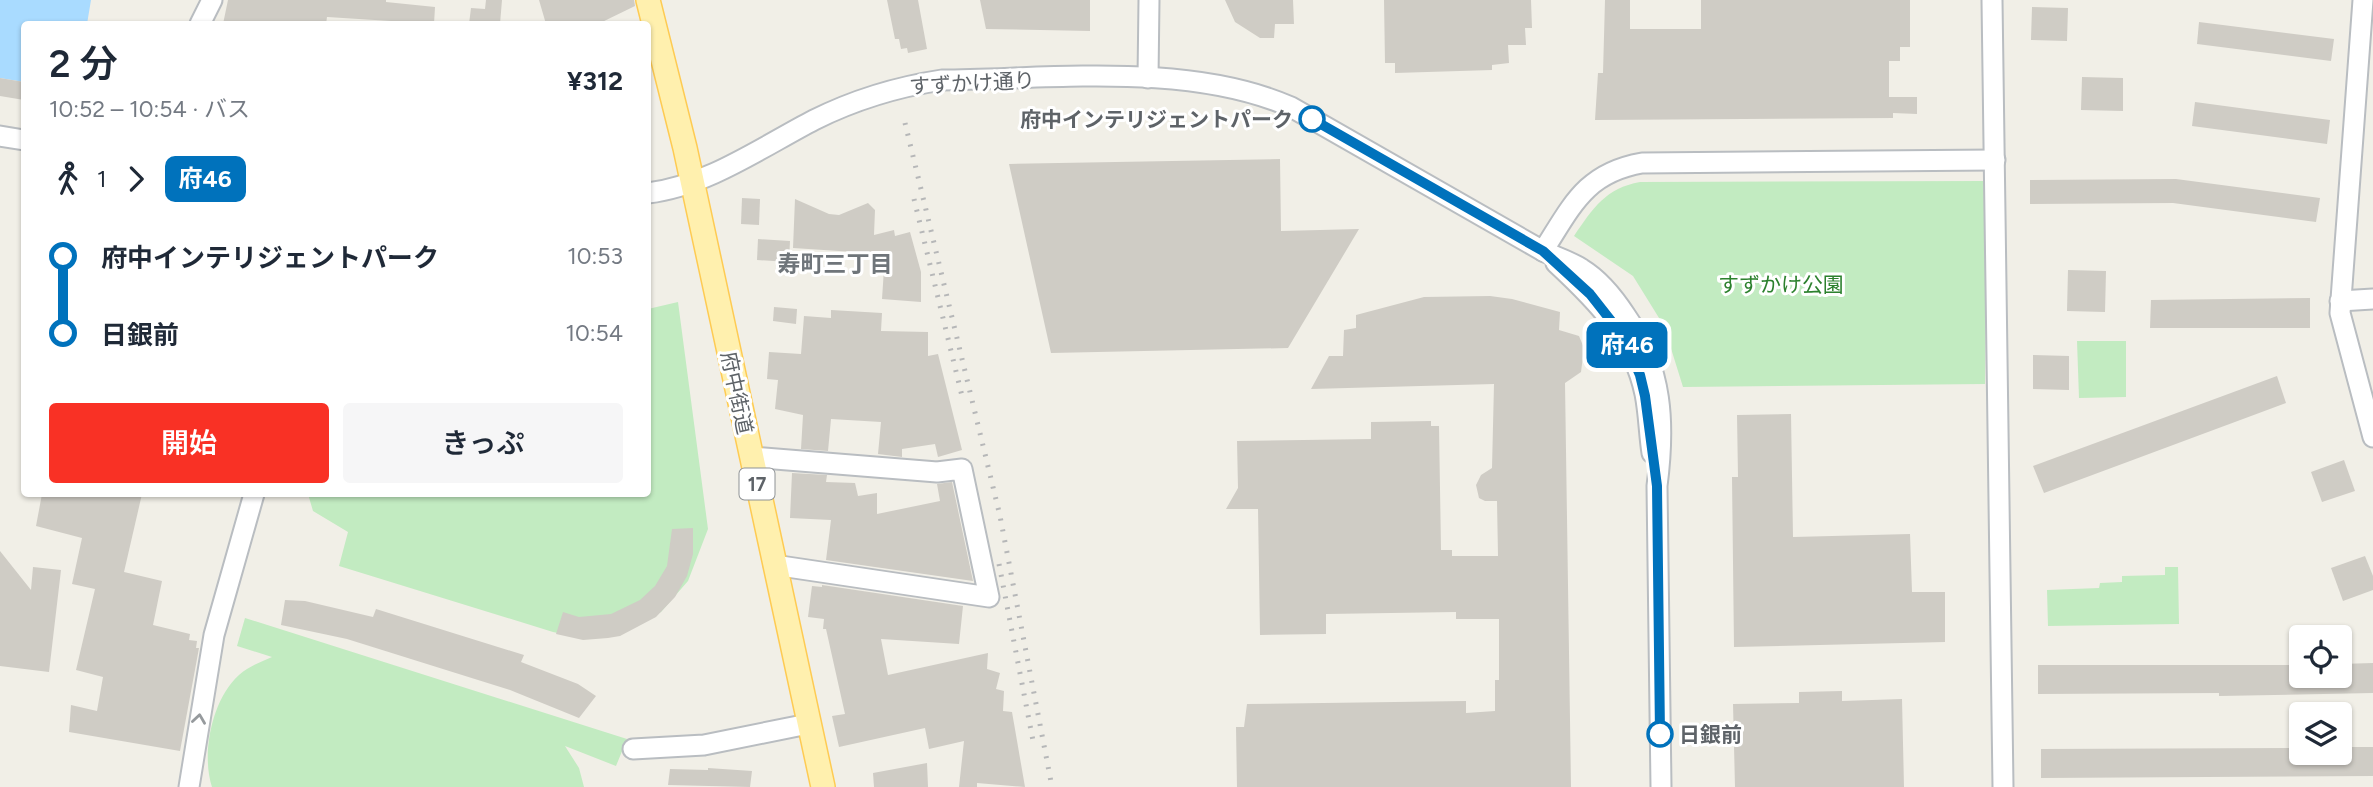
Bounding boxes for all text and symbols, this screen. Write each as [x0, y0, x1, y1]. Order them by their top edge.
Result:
text: 2 分 [49, 41, 118, 87]
text: ¥312 [567, 65, 623, 97]
street label: すずかけ通り [908, 67, 1036, 99]
text: 10:52 – 10:54 · バス [49, 95, 250, 123]
marker: 府中インテリジェントパーク [1299, 106, 1325, 132]
place label: 府中インテリジェントパーク [1020, 107, 1293, 132]
icon: walk [49, 160, 87, 198]
icon: forward [117, 160, 155, 198]
text: 府46 [179, 164, 232, 193]
text: 1 [97, 165, 107, 193]
text: 府中インテリジェントパーク [101, 242, 439, 274]
text: 10:53 [567, 242, 623, 270]
district label: 寿町三丁目 [778, 250, 893, 278]
park label: すずかけ公園 [1718, 272, 1844, 297]
text: 日銀前 [101, 319, 179, 351]
text: 10:54 [565, 319, 623, 347]
line badge: 府46 [1587, 322, 1667, 368]
text: 府46 [1600, 330, 1654, 359]
street label: 府中街道 [716, 349, 758, 437]
button: 開始 [49, 403, 329, 483]
button: きっぷ [343, 403, 623, 483]
road number: 17 [740, 468, 774, 499]
map controls [2289, 625, 2352, 765]
button: locate [2289, 625, 2352, 688]
button: layers [2289, 702, 2352, 765]
one-way arrow [191, 714, 206, 725]
marker: 日銀前 [1647, 721, 1673, 747]
place label: 日銀前 [1679, 722, 1742, 747]

